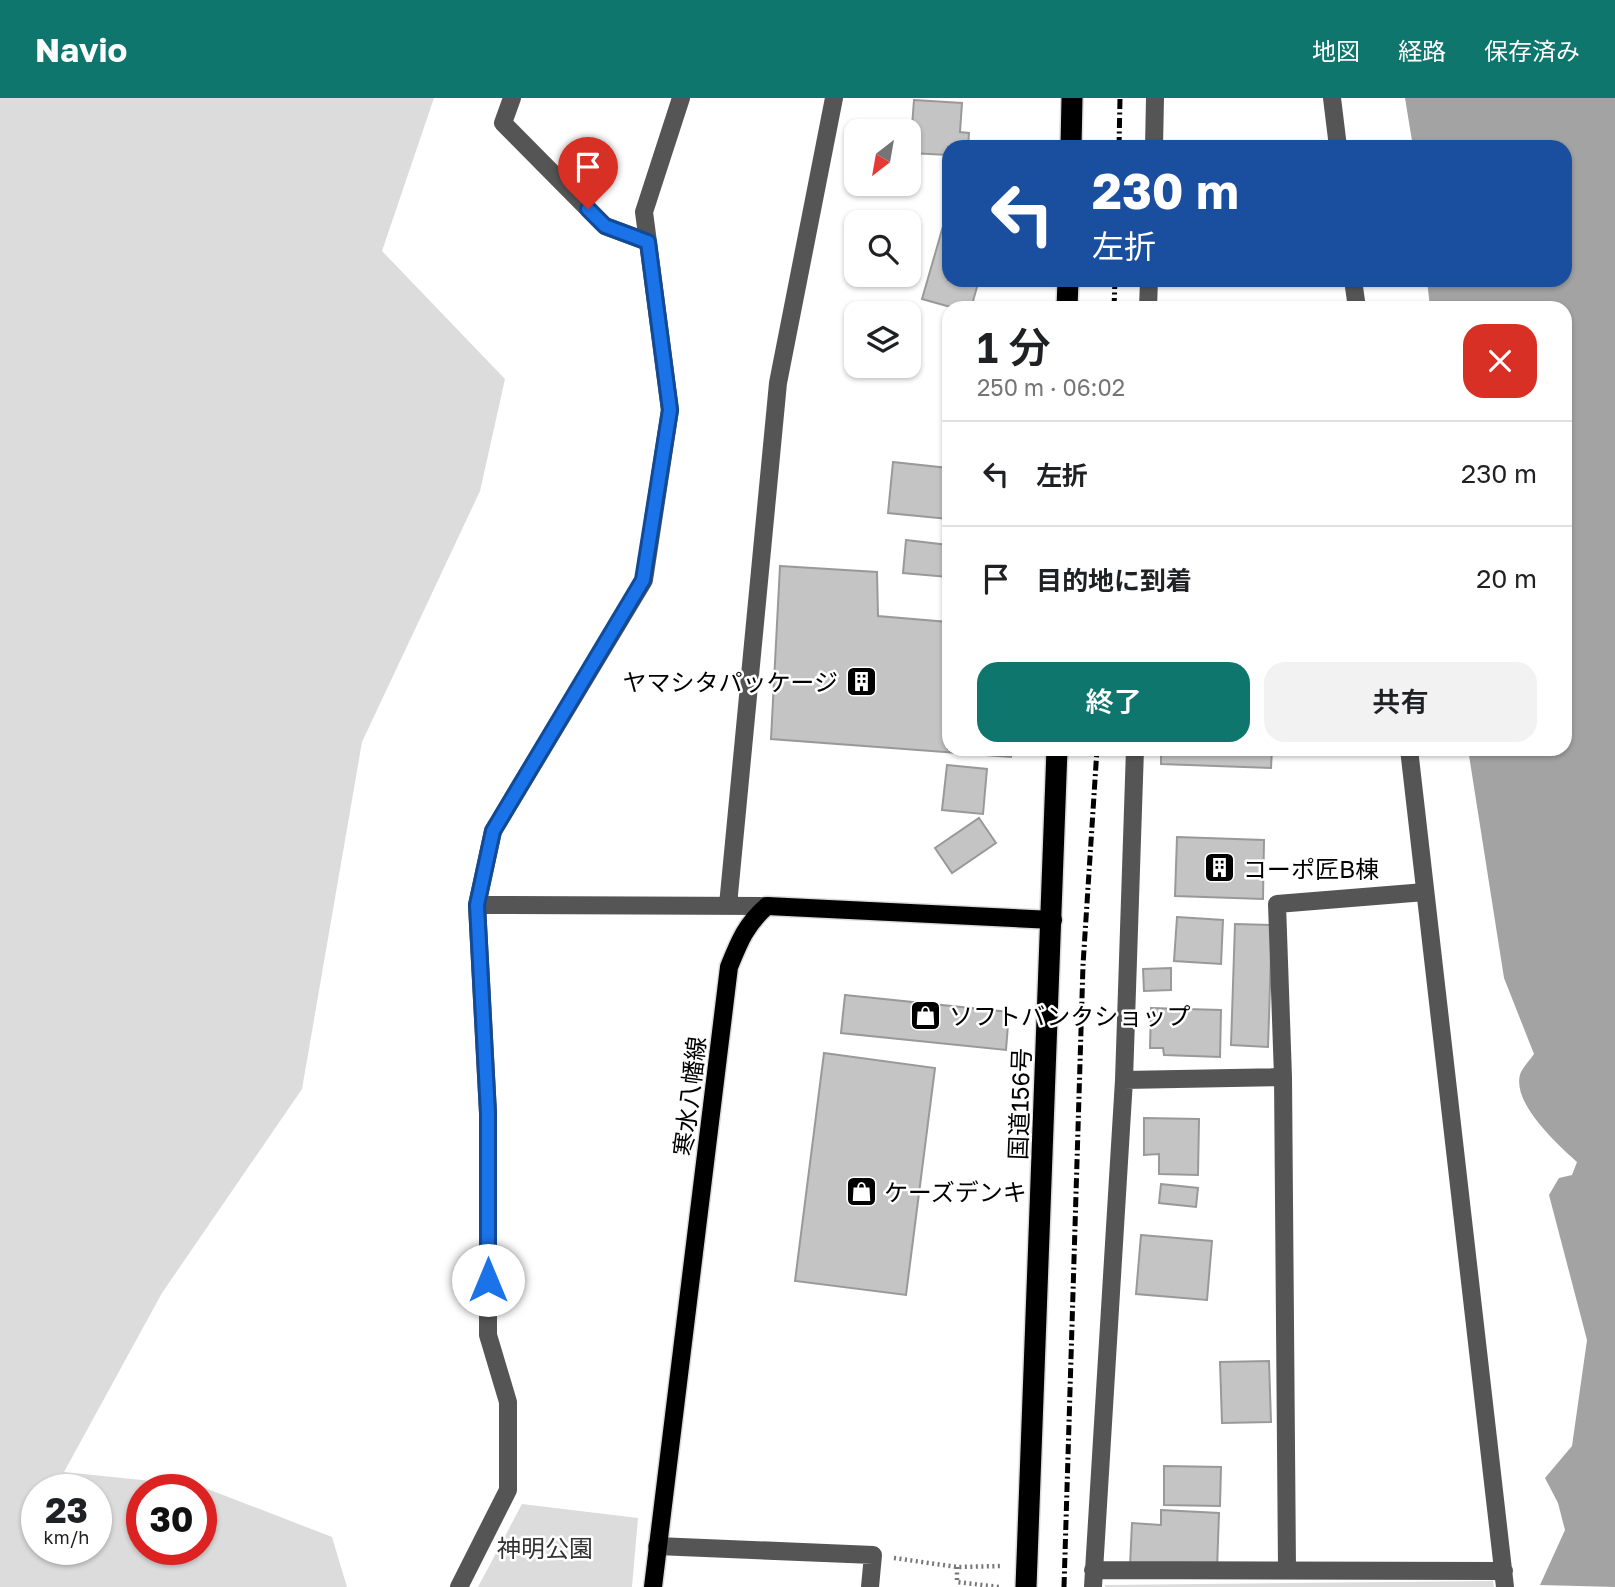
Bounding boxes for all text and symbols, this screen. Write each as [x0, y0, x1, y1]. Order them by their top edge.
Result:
text: Navio [35, 30, 127, 69]
text: 地図 [1312, 36, 1360, 65]
text: 経路 [1398, 36, 1446, 65]
text: 保存済み [1484, 36, 1580, 65]
north arrow [844, 119, 920, 196]
map controls [844, 119, 921, 378]
pin [558, 137, 618, 209]
icon: arrive [569, 148, 607, 186]
text: 230 m [1092, 161, 1239, 220]
icon: left [977, 168, 1068, 259]
button: search [844, 210, 921, 287]
text: 左折 [1092, 227, 1156, 265]
button: layers [844, 301, 921, 378]
text: 1 分 [977, 322, 1051, 372]
button: close [1463, 324, 1537, 398]
text: 250 m · 06:02 [977, 373, 1125, 401]
icon: left [977, 455, 1015, 493]
text: 230 m [1461, 458, 1537, 489]
text: 左折 [1036, 460, 1088, 491]
icon: arrive [977, 560, 1015, 598]
text: 20 m [1476, 563, 1537, 594]
text: 目的地に到着 [1036, 565, 1192, 596]
button: 終了 [977, 662, 1250, 742]
button: 共有 [1264, 662, 1537, 742]
building icon: ヤマシタパッケージ [844, 664, 878, 698]
place label: ヤマシタパッケージ [622, 667, 838, 696]
building icon: コーポ匠B棟 [1203, 851, 1237, 885]
place label: コーポ匠B棟 [1243, 854, 1379, 883]
shop icon: ソフトバンクショップ [909, 998, 943, 1032]
place label: ソフトバンクショップ [949, 1001, 1190, 1030]
street label: 寒水八幡線 [667, 1035, 711, 1157]
street label: 国道156号 [1003, 1047, 1035, 1161]
shop icon: ケーズデンキ [844, 1174, 878, 1208]
place label: ケーズデンキ [884, 1177, 1027, 1206]
position arrow [451, 1243, 525, 1317]
speed limit sign: 30 [126, 1474, 217, 1565]
text: 23 [45, 1489, 88, 1531]
text: km/h [44, 1526, 89, 1548]
park label: 神明公園 [497, 1533, 593, 1562]

